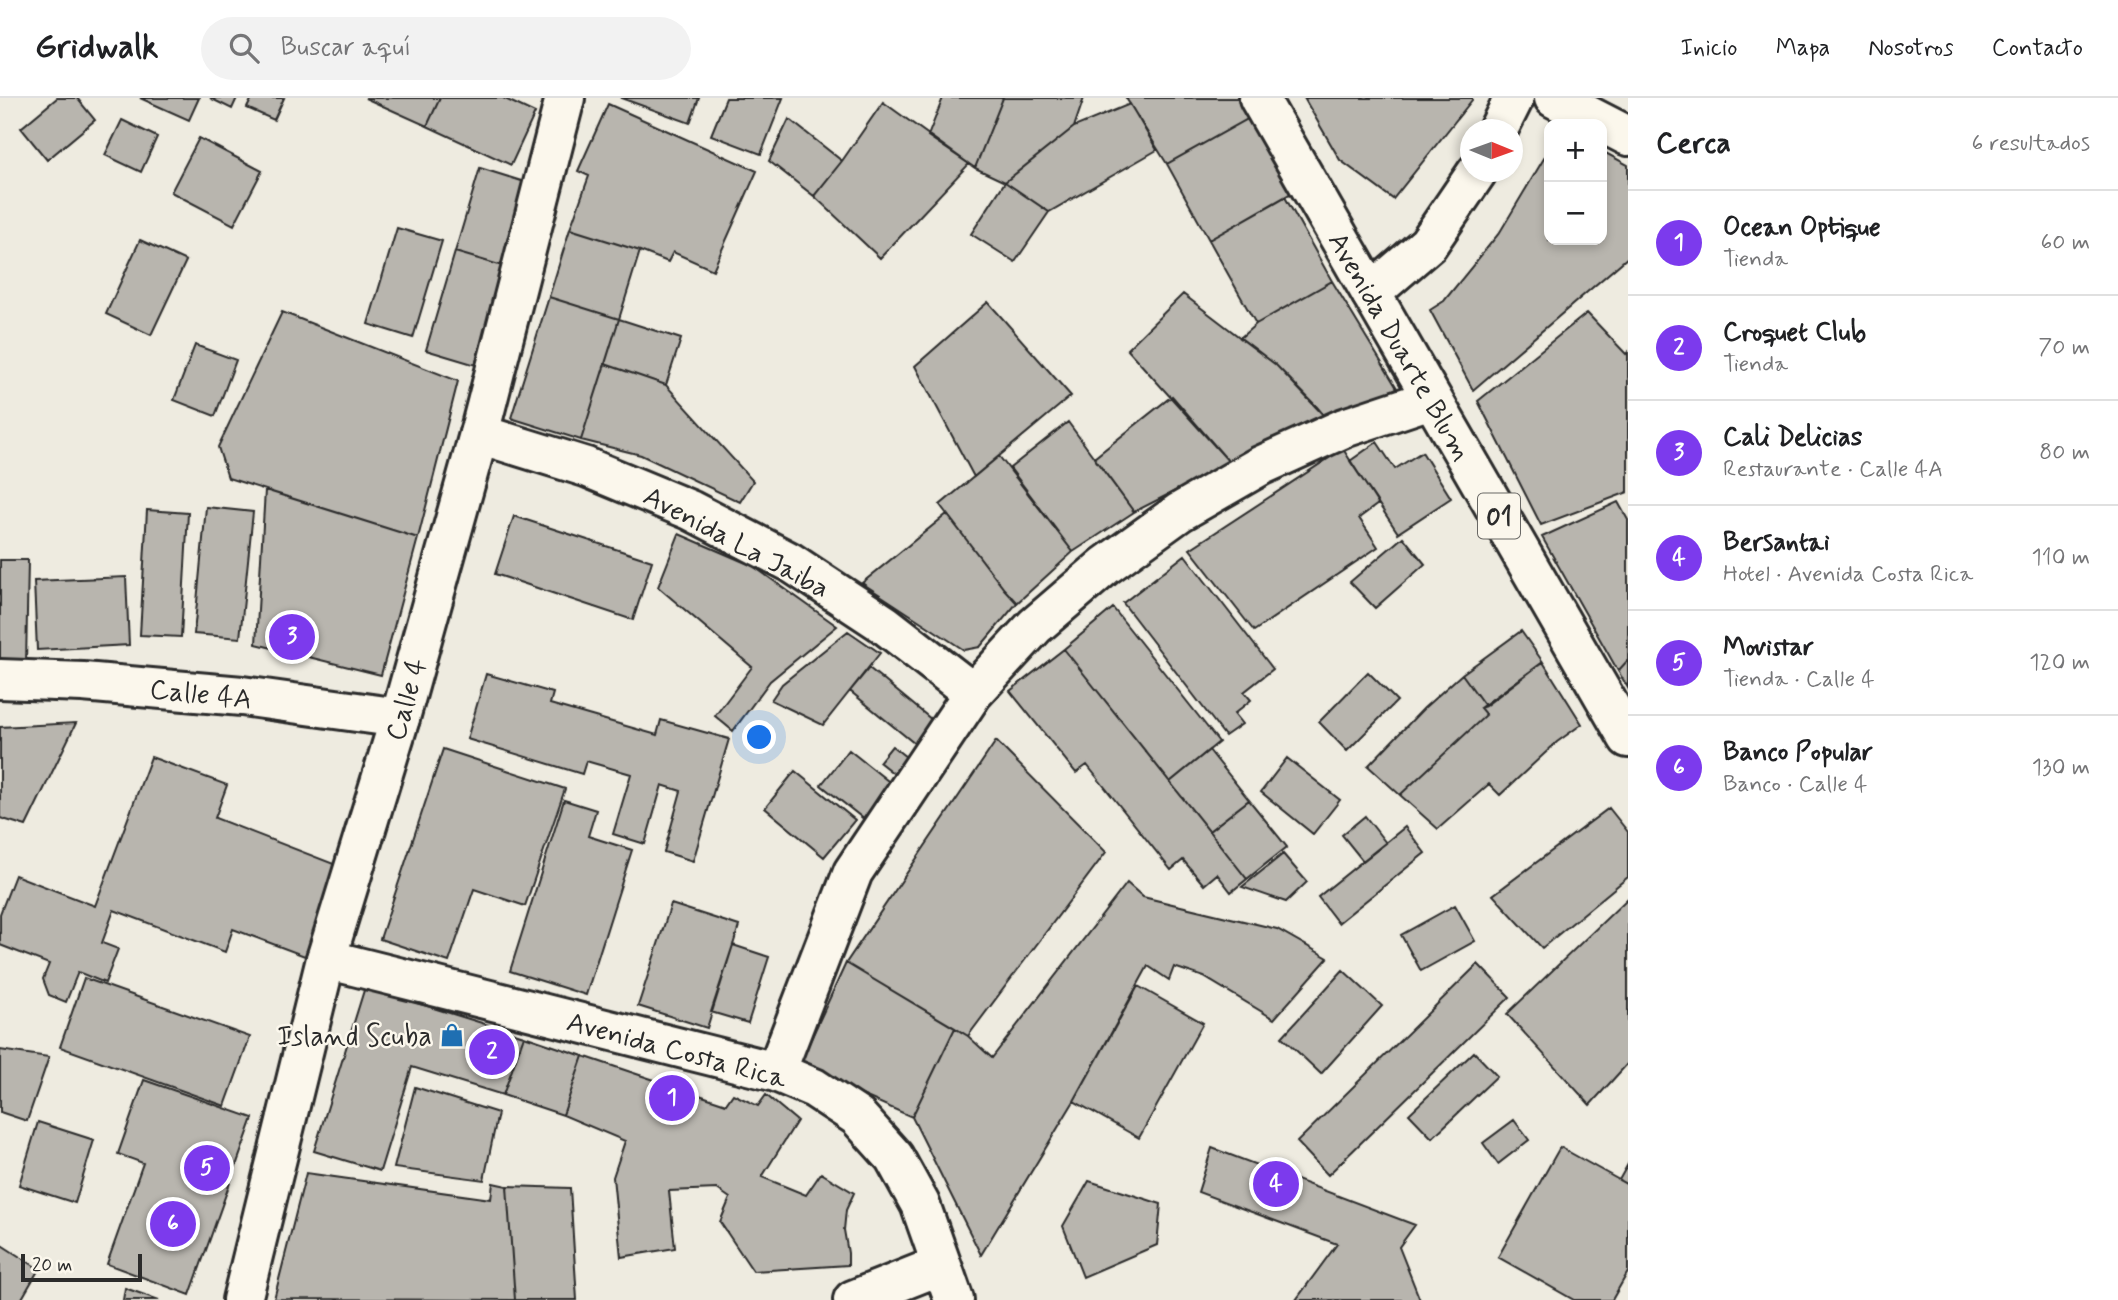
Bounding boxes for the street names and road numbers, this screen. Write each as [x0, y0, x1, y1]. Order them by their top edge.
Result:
street label: Avenida Duarte Blum [1318, 226, 1479, 468]
street label: Avenida La Jaiba [636, 479, 835, 608]
road number: 01 [1478, 494, 1520, 538]
street label: Calle 4 [378, 654, 437, 745]
street label: Calle 4A [148, 672, 254, 719]
street label: Avenida Costa Rica [562, 1004, 791, 1099]

